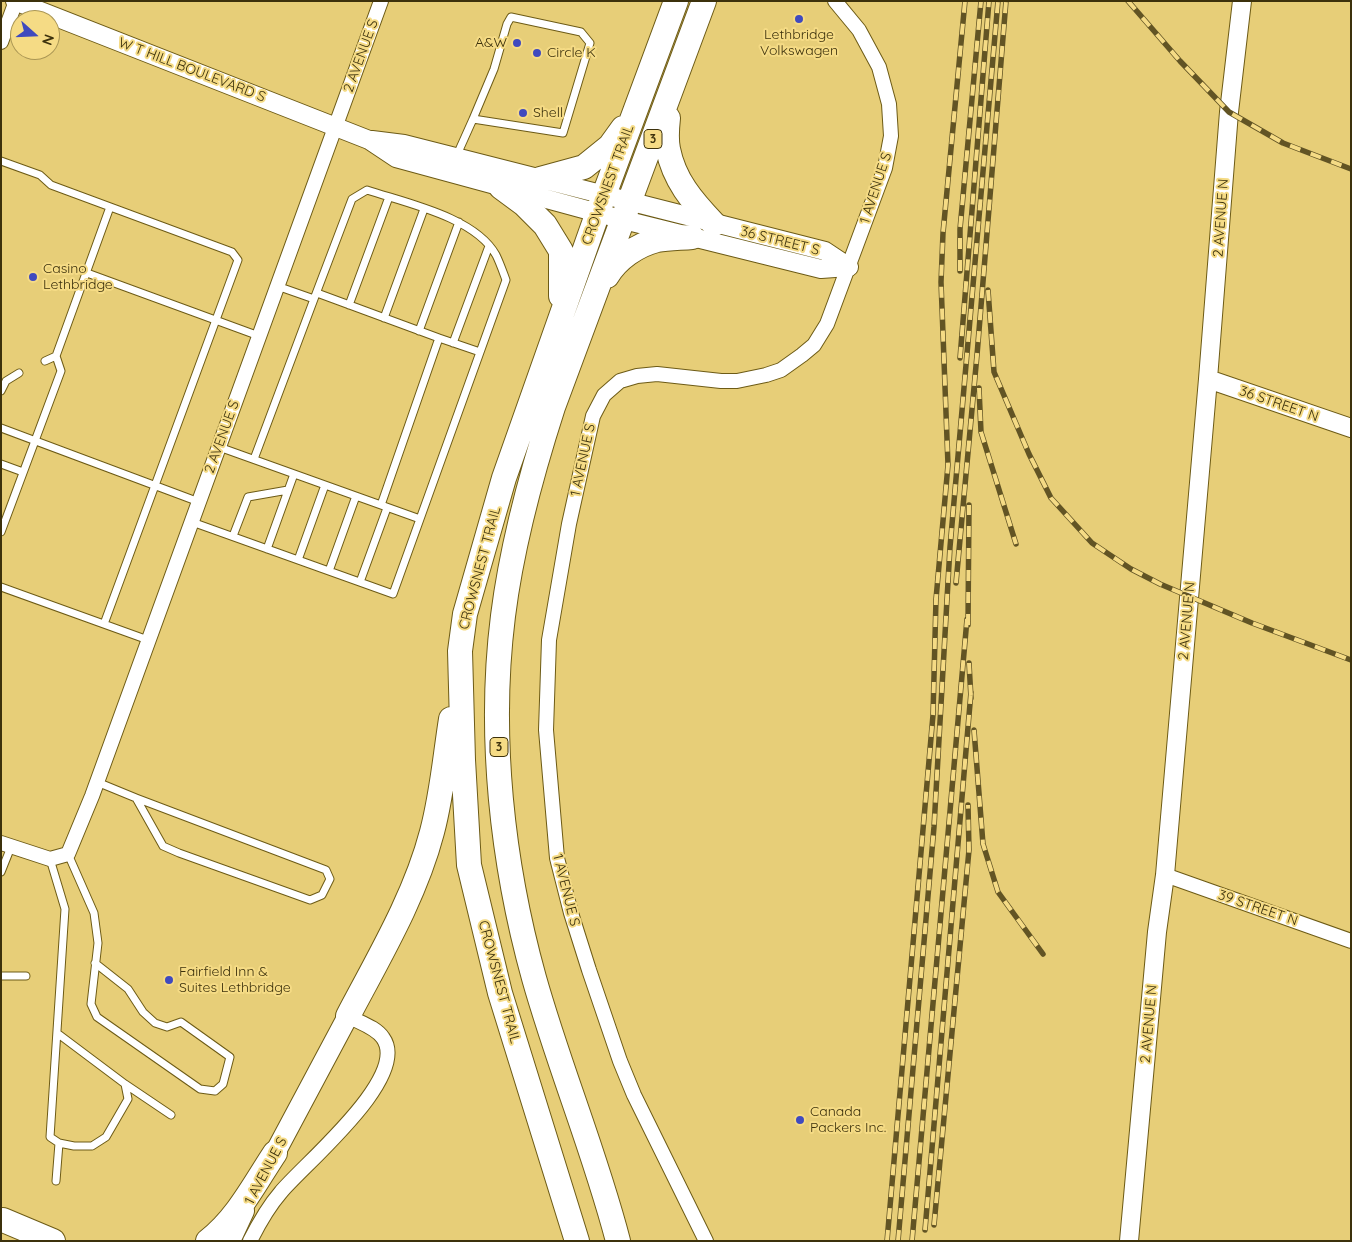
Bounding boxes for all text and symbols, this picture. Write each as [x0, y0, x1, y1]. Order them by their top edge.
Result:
north arrow [10, 10, 60, 60]
marker: Lethbridge Volkswagen [793, 13, 805, 25]
street label: 2 AVENUE S [340, 17, 382, 95]
place label: Lethbridge Volkswagen [760, 27, 838, 59]
text: N [38, 32, 58, 48]
street label: W T HILL BOULEVARD S [116, 34, 268, 106]
place label: A&W [475, 35, 507, 51]
marker: A&W [511, 37, 523, 49]
place label: Circle K [547, 45, 596, 61]
marker: Circle K [531, 47, 543, 59]
place label: Shell [533, 105, 563, 121]
marker: Shell [517, 107, 529, 119]
street label: CROWSNEST TRAIL [578, 123, 638, 247]
road number: 3 [644, 130, 662, 148]
street label: 1 AVENUE S [857, 150, 895, 226]
street label: 2 AVENUE N [1210, 178, 1232, 258]
street label: 36 STREET S [739, 223, 821, 259]
place label: Casino Lethbridge [43, 261, 113, 294]
marker: Casino Lethbridge [27, 271, 39, 283]
street label: 36 STREET N [1237, 383, 1321, 425]
street label: 2 AVENUE S [201, 398, 243, 476]
street label: 1 AVENUE S [567, 422, 599, 498]
street label: CROWSNEST TRAIL [456, 505, 504, 631]
street label: 2 AVENUE N [1175, 581, 1199, 661]
road number: 3 [490, 738, 508, 756]
street label: 1 AVENUE S [549, 852, 583, 928]
street label: 39 STREET N [1216, 887, 1300, 929]
street label: CROWSNEST TRAIL [475, 919, 523, 1045]
place label: Fairfield Inn & Suites Lethbridge [179, 964, 291, 996]
marker: Fairfield Inn & Suites Lethbridge [163, 974, 175, 986]
street label: 2 AVENUE N [1137, 984, 1161, 1064]
place label: Canada Packers Inc. [810, 1104, 886, 1136]
marker: Canada Packers Inc. [794, 1114, 806, 1126]
street label: 1 AVENUE S [241, 1134, 291, 1208]

